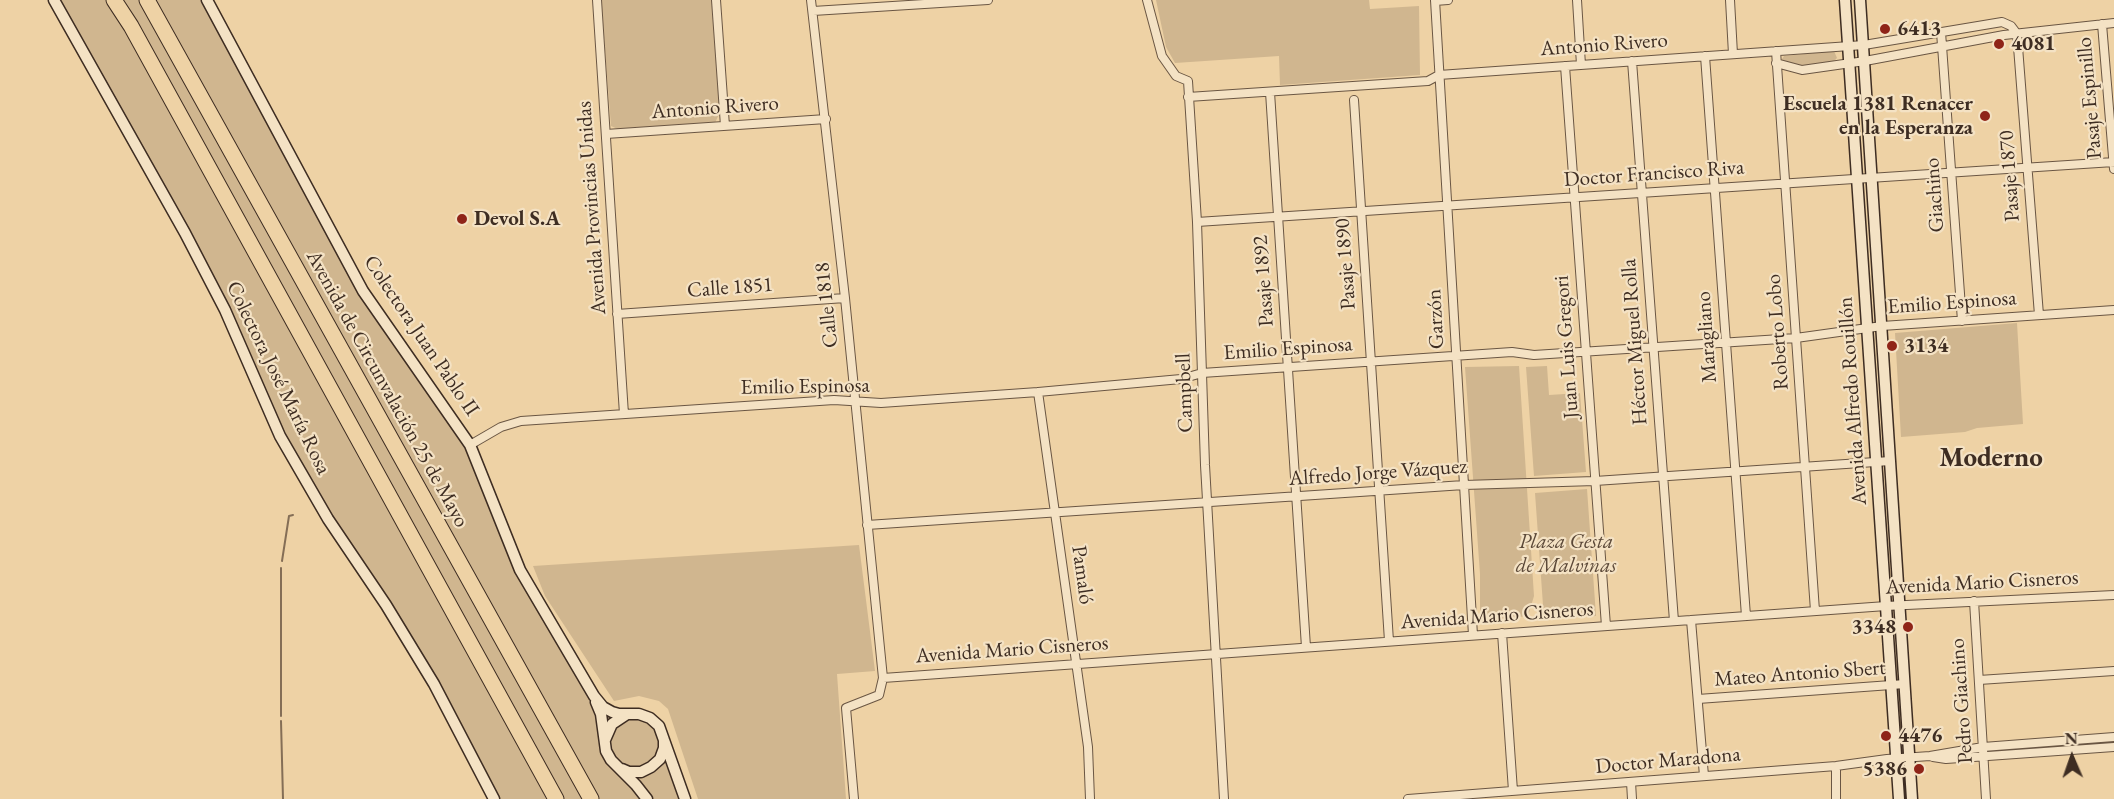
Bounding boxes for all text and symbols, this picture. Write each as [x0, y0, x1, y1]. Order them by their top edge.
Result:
place label: 6413 [1897, 16, 1941, 42]
marker: 6413 [1878, 22, 1892, 36]
street label: Antonio Rivero [1539, 28, 1669, 62]
place label: 4081 [2011, 31, 2055, 57]
street label: Pasaje Espinillo [2072, 36, 2108, 160]
marker: 4081 [1992, 37, 2006, 51]
street label: Antonio Rivero [650, 91, 780, 125]
place label: Escuela 1381 Renacer en la Esperanza [1783, 91, 1973, 141]
street label: Avenida Provincias Unidas [572, 100, 612, 316]
marker: Escuela 1381 Renacer en la Esperanza [1978, 109, 1992, 123]
street label: Pasaje 1870 [1994, 130, 2026, 222]
street label: Doctor Francisco Riva [1563, 155, 1745, 193]
street label: Giachino [1920, 157, 1950, 233]
place label: Devol S.A [474, 206, 560, 232]
marker: Devol S.A [455, 212, 469, 226]
street label: Pasaje 1890 [1330, 218, 1362, 310]
street label: Pasaje 1892 [1248, 235, 1280, 327]
street label: Avenida de Circunvalación 25 de Mayo [300, 246, 474, 532]
street label: Colectora Juan Pablo II [358, 251, 484, 421]
street label: Héctor Miguel Rolla [1617, 258, 1653, 426]
street label: Calle 1818 [810, 261, 844, 349]
street label: Calle 1851 [686, 272, 774, 304]
street label: Roberto Lobo [1761, 273, 1795, 391]
street label: Juan Luis Gregori [1549, 275, 1585, 419]
street label: Colectora José María Rosa [220, 277, 336, 479]
street label: Emilio Espinosa [1887, 286, 2017, 320]
street label: Garzón [1422, 288, 1450, 350]
street label: Maragliano [1691, 291, 1723, 383]
street label: Avenida Alfredo Rouillón [1833, 296, 1873, 506]
street label: Emilio Espinosa [1223, 332, 1353, 366]
place label: 3134 [1904, 333, 1948, 359]
marker: 3134 [1885, 339, 1899, 353]
street label: Campbell [1171, 353, 1199, 433]
street label: Emilio Espinosa [740, 373, 870, 401]
district label: Moderno [1939, 443, 2043, 475]
street label: Alfredo Jorge Vázquez [1288, 454, 1468, 492]
park label: Plaza Gesta de Malvinas [1516, 529, 1616, 579]
street label: Pamaló [1065, 544, 1099, 606]
street label: Avenida Mario Cisneros [1885, 565, 2079, 601]
street label: Avenida Mario Cisneros [1400, 597, 1594, 635]
place label: 3348 [1852, 614, 1896, 640]
marker: 3348 [1901, 620, 1915, 634]
street label: Avenida Mario Cisneros [915, 631, 1109, 669]
street label: Pedro Giachino [1945, 637, 1979, 765]
street label: Mateo Antonio Sbert [1713, 655, 1887, 693]
place label: 4476 [1898, 723, 1942, 749]
north arrow [2042, 727, 2102, 787]
text: N [2065, 728, 2078, 749]
marker: 4476 [1879, 729, 1893, 743]
street label: Doctor Maradona [1594, 742, 1742, 780]
place label: 5386 [1863, 756, 1907, 782]
marker: 5386 [1912, 762, 1926, 776]

